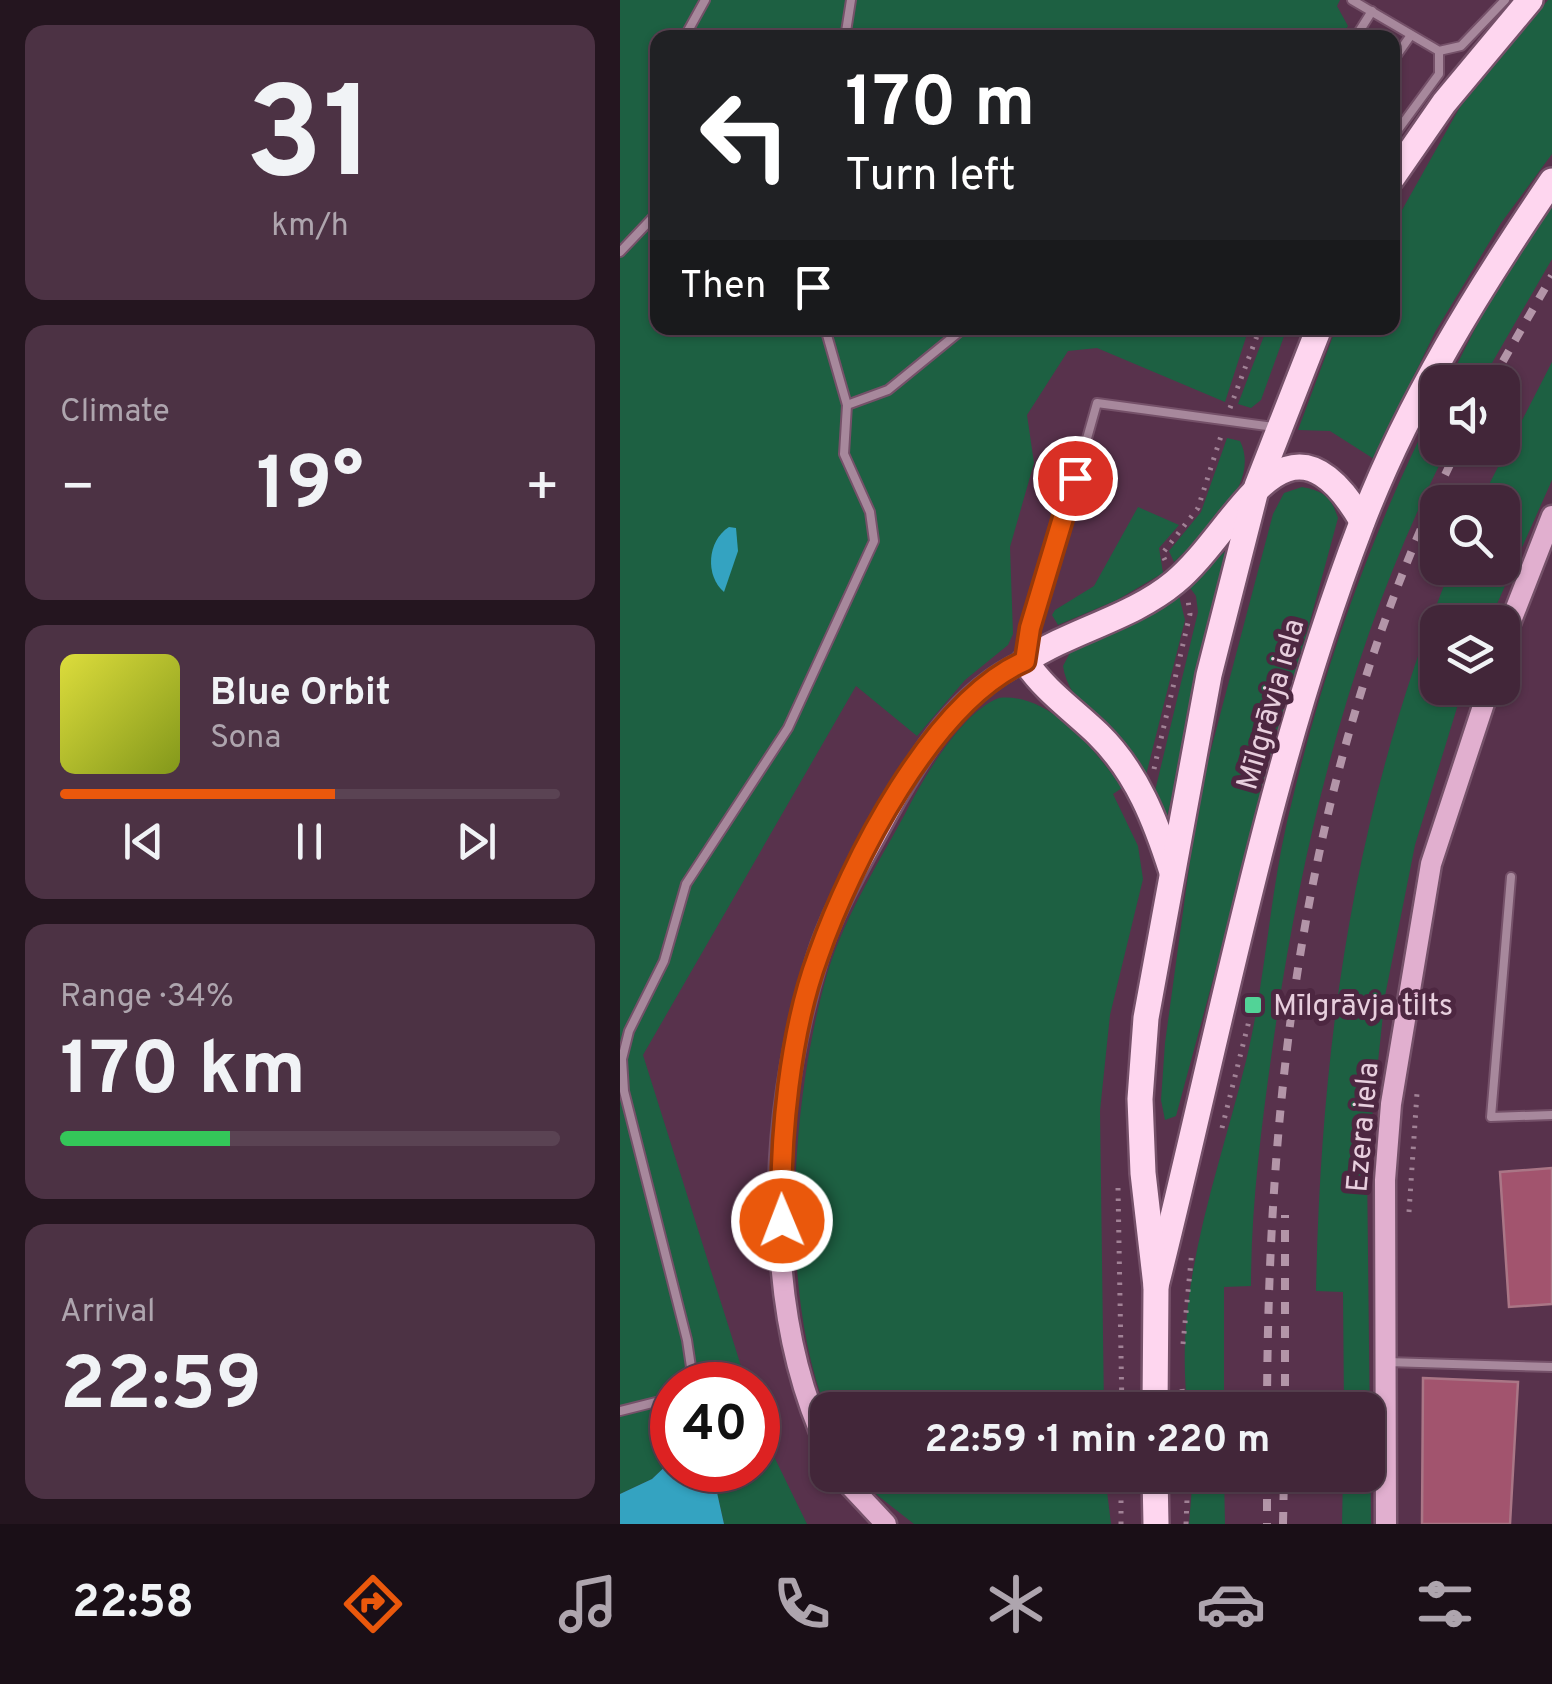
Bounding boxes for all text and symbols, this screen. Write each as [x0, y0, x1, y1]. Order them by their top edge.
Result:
text: 31 [245, 59, 375, 224]
text: 170 m [845, 62, 1035, 151]
icon: left [680, 70, 810, 200]
text: Turn left [845, 149, 1016, 206]
text: km/h [271, 207, 349, 247]
icon: arrive [786, 260, 841, 315]
text: Then [680, 263, 766, 312]
map controls [1420, 365, 1520, 705]
button: sound [1420, 365, 1520, 465]
text: Climate [60, 393, 170, 433]
pin [1033, 436, 1118, 521]
text: 19° [256, 441, 364, 536]
icon: arrive [1048, 451, 1103, 506]
text: − [60, 455, 95, 525]
text: + [525, 455, 560, 525]
button: search [1420, 485, 1520, 585]
button: layers [1420, 605, 1520, 705]
street label: Mīlgrāvja iela [1230, 615, 1314, 794]
text: Blue Orbit [210, 670, 391, 719]
text: Sona [210, 719, 281, 759]
icon: previous [116, 814, 171, 869]
icon: pause [282, 814, 337, 869]
icon: next [449, 814, 504, 869]
text: Range · 34% [60, 978, 234, 1018]
place label: Mīlgrāvja tilts [1273, 989, 1453, 1026]
marker: Mīlgrāvja tilts [1242, 994, 1264, 1016]
text: 170 km [60, 1026, 306, 1121]
street label: Ezera iela [1340, 1061, 1389, 1194]
position arrow [730, 1169, 834, 1273]
text: Arrival [60, 1293, 155, 1333]
text: 22:59 [60, 1341, 262, 1436]
speed limit sign: 40 [650, 1362, 780, 1492]
text: 22:59 · 1 min · 220 m [925, 1417, 1270, 1466]
icon: directions [338, 1569, 408, 1639]
icon: music [553, 1569, 623, 1639]
icon: phone [767, 1569, 837, 1639]
icon: climate [981, 1569, 1051, 1639]
icon: car [1196, 1569, 1266, 1639]
icon: filters [1410, 1569, 1480, 1639]
text: 22:58 [72, 1576, 194, 1633]

